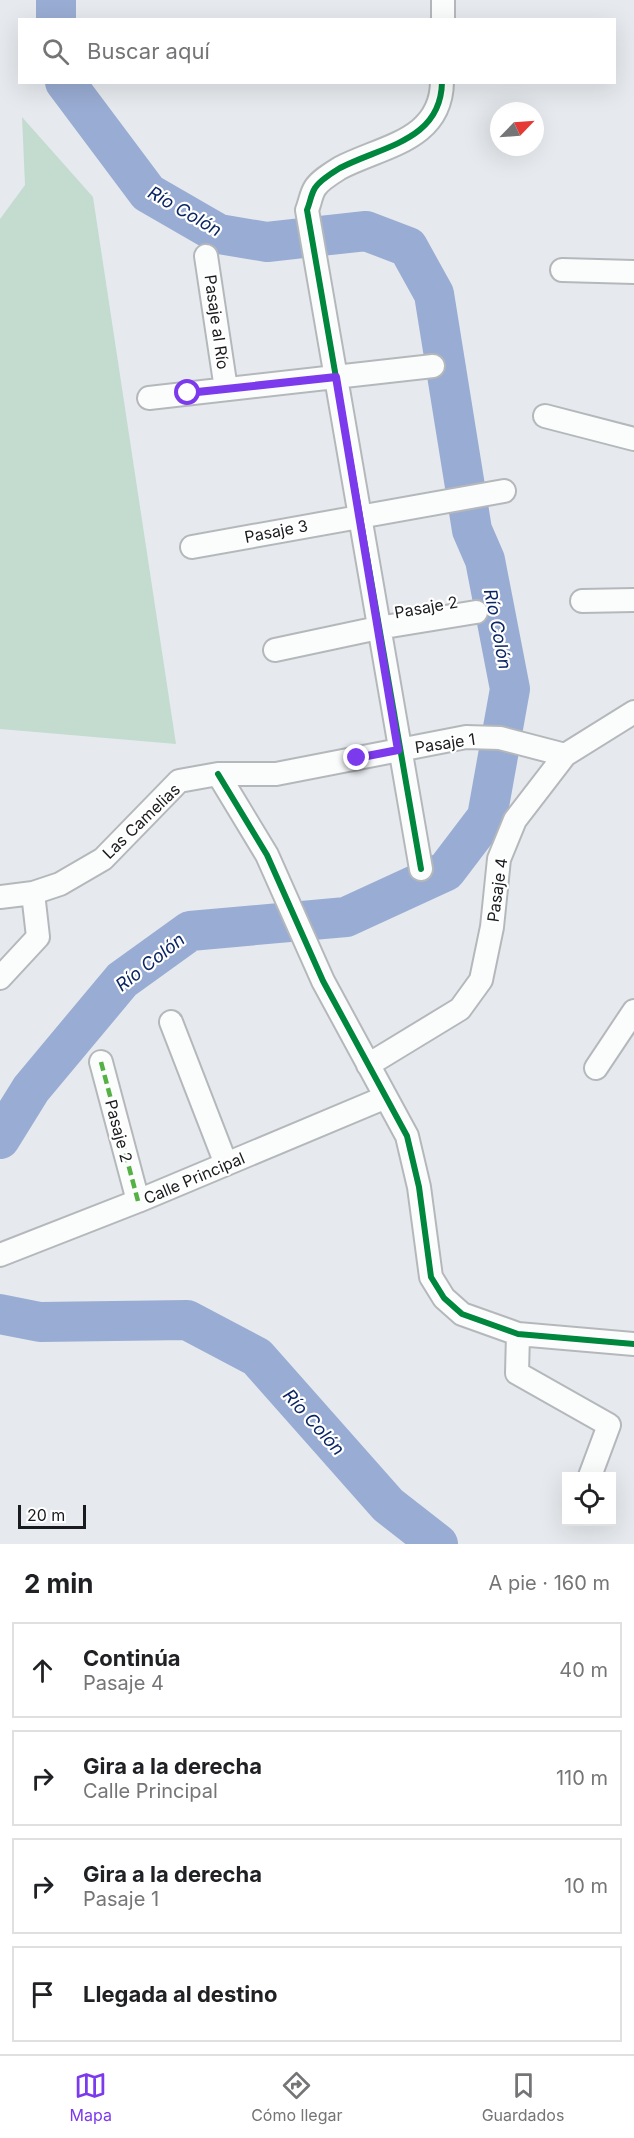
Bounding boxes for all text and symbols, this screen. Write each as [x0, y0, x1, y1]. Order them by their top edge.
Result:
search box [18, 18, 616, 84]
icon: search [39, 35, 72, 68]
text: Buscar aquí [87, 38, 210, 64]
north arrow [490, 102, 544, 156]
water label: Río Colón [144, 182, 226, 240]
street label: Pasaje al Río [200, 273, 234, 371]
route start [174, 379, 200, 405]
street label: Pasaje 3 [243, 515, 309, 547]
water label: Río Colón [480, 587, 516, 671]
street label: Pasaje 2 [393, 592, 459, 622]
street label: Pasaje 1 [413, 729, 477, 757]
route end [343, 744, 369, 770]
street label: Las Camelias [98, 779, 184, 863]
street label: Pasaje 4 [483, 857, 511, 923]
water label: Río Colón [111, 929, 189, 995]
street label: Pasaje 2 [101, 1097, 137, 1165]
street label: Calle Principal [140, 1148, 248, 1208]
water label: Río Colón [279, 1385, 349, 1459]
map controls [562, 1472, 616, 1526]
button: locate [562, 1472, 616, 1526]
scale bar [18, 1502, 86, 1530]
text: 20 m [27, 1505, 65, 1525]
text: 2 min [24, 1568, 94, 1599]
text: A pie · 160 m [489, 1571, 610, 1595]
text: Continúa [83, 1645, 181, 1671]
icon: ahead [26, 1654, 59, 1687]
text: 40 m [559, 1658, 608, 1682]
text: Pasaje 4 [83, 1671, 164, 1695]
text: Gira a la derecha [83, 1753, 262, 1779]
icon: right [26, 1762, 59, 1795]
text: 110 m [556, 1766, 608, 1790]
text: Calle Principal [83, 1779, 218, 1803]
text: Gira a la derecha [83, 1861, 262, 1887]
icon: right [26, 1870, 59, 1903]
text: 10 m [564, 1874, 608, 1898]
text: Pasaje 1 [83, 1887, 159, 1911]
icon: arrive [26, 1978, 59, 2011]
text: Llegada al destino [83, 1981, 277, 2007]
tab: Mapa [70, 2069, 112, 2125]
tab: Cómo llegar [251, 2069, 342, 2125]
tab: Guardados [482, 2069, 564, 2125]

